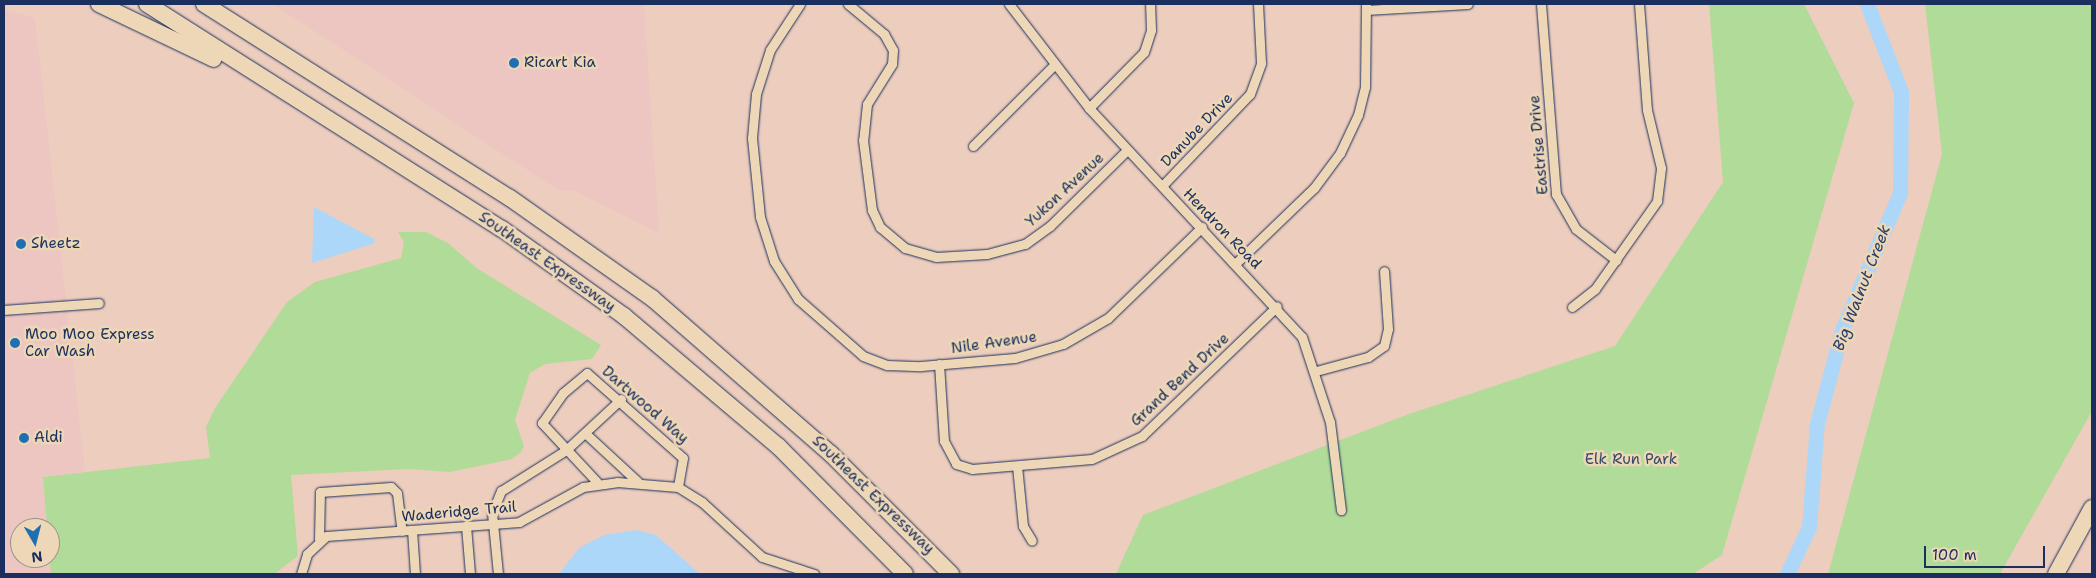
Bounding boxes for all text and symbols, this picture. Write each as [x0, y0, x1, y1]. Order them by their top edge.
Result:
place label: Ricart Kia [524, 54, 596, 72]
marker: Ricart Kia [508, 57, 520, 69]
street label: Danube Drive [1157, 89, 1237, 171]
street label: Eastrise Drive [1526, 94, 1552, 196]
street label: Yukon Avenue [1022, 149, 1108, 231]
street label: Hendron Road [1179, 185, 1265, 273]
street label: Southeast Expressway [475, 208, 619, 316]
water label: Big Walnut Creek [1829, 222, 1895, 354]
place label: Sheetz [31, 235, 81, 253]
marker: Sheetz [15, 238, 27, 250]
place label: Moo Moo Express Car Wash [25, 325, 155, 360]
street label: Nile Avenue [950, 328, 1038, 358]
street label: Grand Bend Drive [1127, 330, 1233, 430]
marker: Moo Moo Express Car Wash [9, 337, 21, 349]
street label: Dartwood Way [598, 362, 692, 448]
place label: Aldi [34, 429, 63, 447]
marker: Aldi [18, 432, 30, 444]
street label: Southeast Expressway [808, 432, 938, 558]
park label: Elk Run Park [1585, 451, 1677, 469]
street label: Waderidge Trail [401, 498, 517, 526]
north arrow [10, 518, 60, 568]
scale bar [1926, 536, 2047, 568]
text: 100 m [1932, 545, 1977, 565]
text: N [30, 547, 44, 567]

